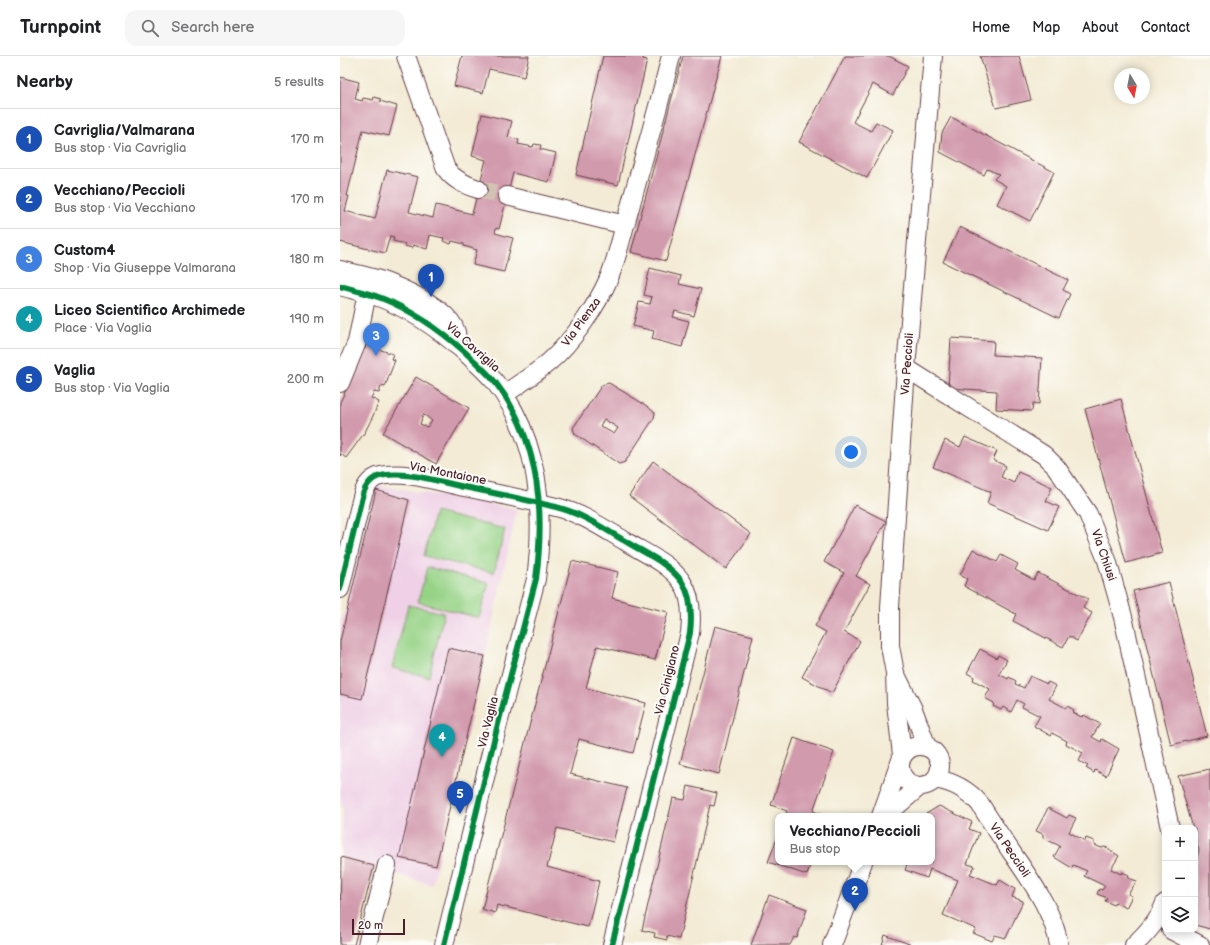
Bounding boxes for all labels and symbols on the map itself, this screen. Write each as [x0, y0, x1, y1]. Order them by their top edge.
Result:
north arrow [1114, 68, 1150, 104]
pin: 1 [418, 264, 444, 297]
street label: Via Pienza [559, 295, 604, 350]
street label: Via Cavriglia [442, 319, 503, 376]
pin: 3 [363, 323, 389, 356]
street label: Via Peccioli [898, 332, 917, 396]
your location [841, 442, 861, 462]
street label: Via Montaione [408, 459, 488, 488]
street label: Via Chiusi [1088, 527, 1119, 583]
street label: Via Cinigiano [652, 644, 683, 717]
street label: Via Vaglia [475, 695, 502, 749]
pin: 4 [429, 724, 455, 757]
pin: 5 [447, 781, 473, 814]
street label: Via Peccioli [986, 820, 1033, 880]
pin: 2 [842, 878, 868, 911]
scale bar [352, 917, 405, 936]

